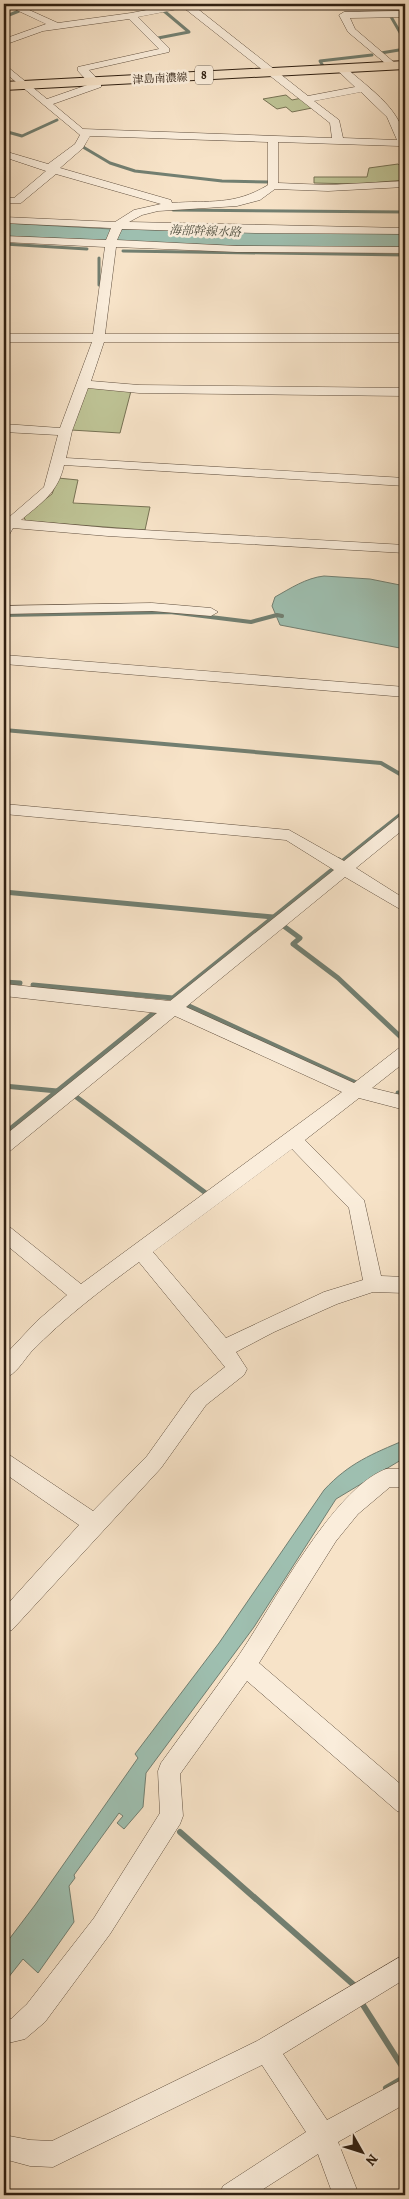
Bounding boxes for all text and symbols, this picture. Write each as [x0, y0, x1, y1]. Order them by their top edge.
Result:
road number: 8 [195, 66, 213, 84]
street label: 津島南濃線 [132, 70, 188, 87]
water label: 海部幹線水路 [169, 222, 242, 240]
north arrow [336, 2126, 386, 2176]
text: N [361, 2150, 382, 2170]

